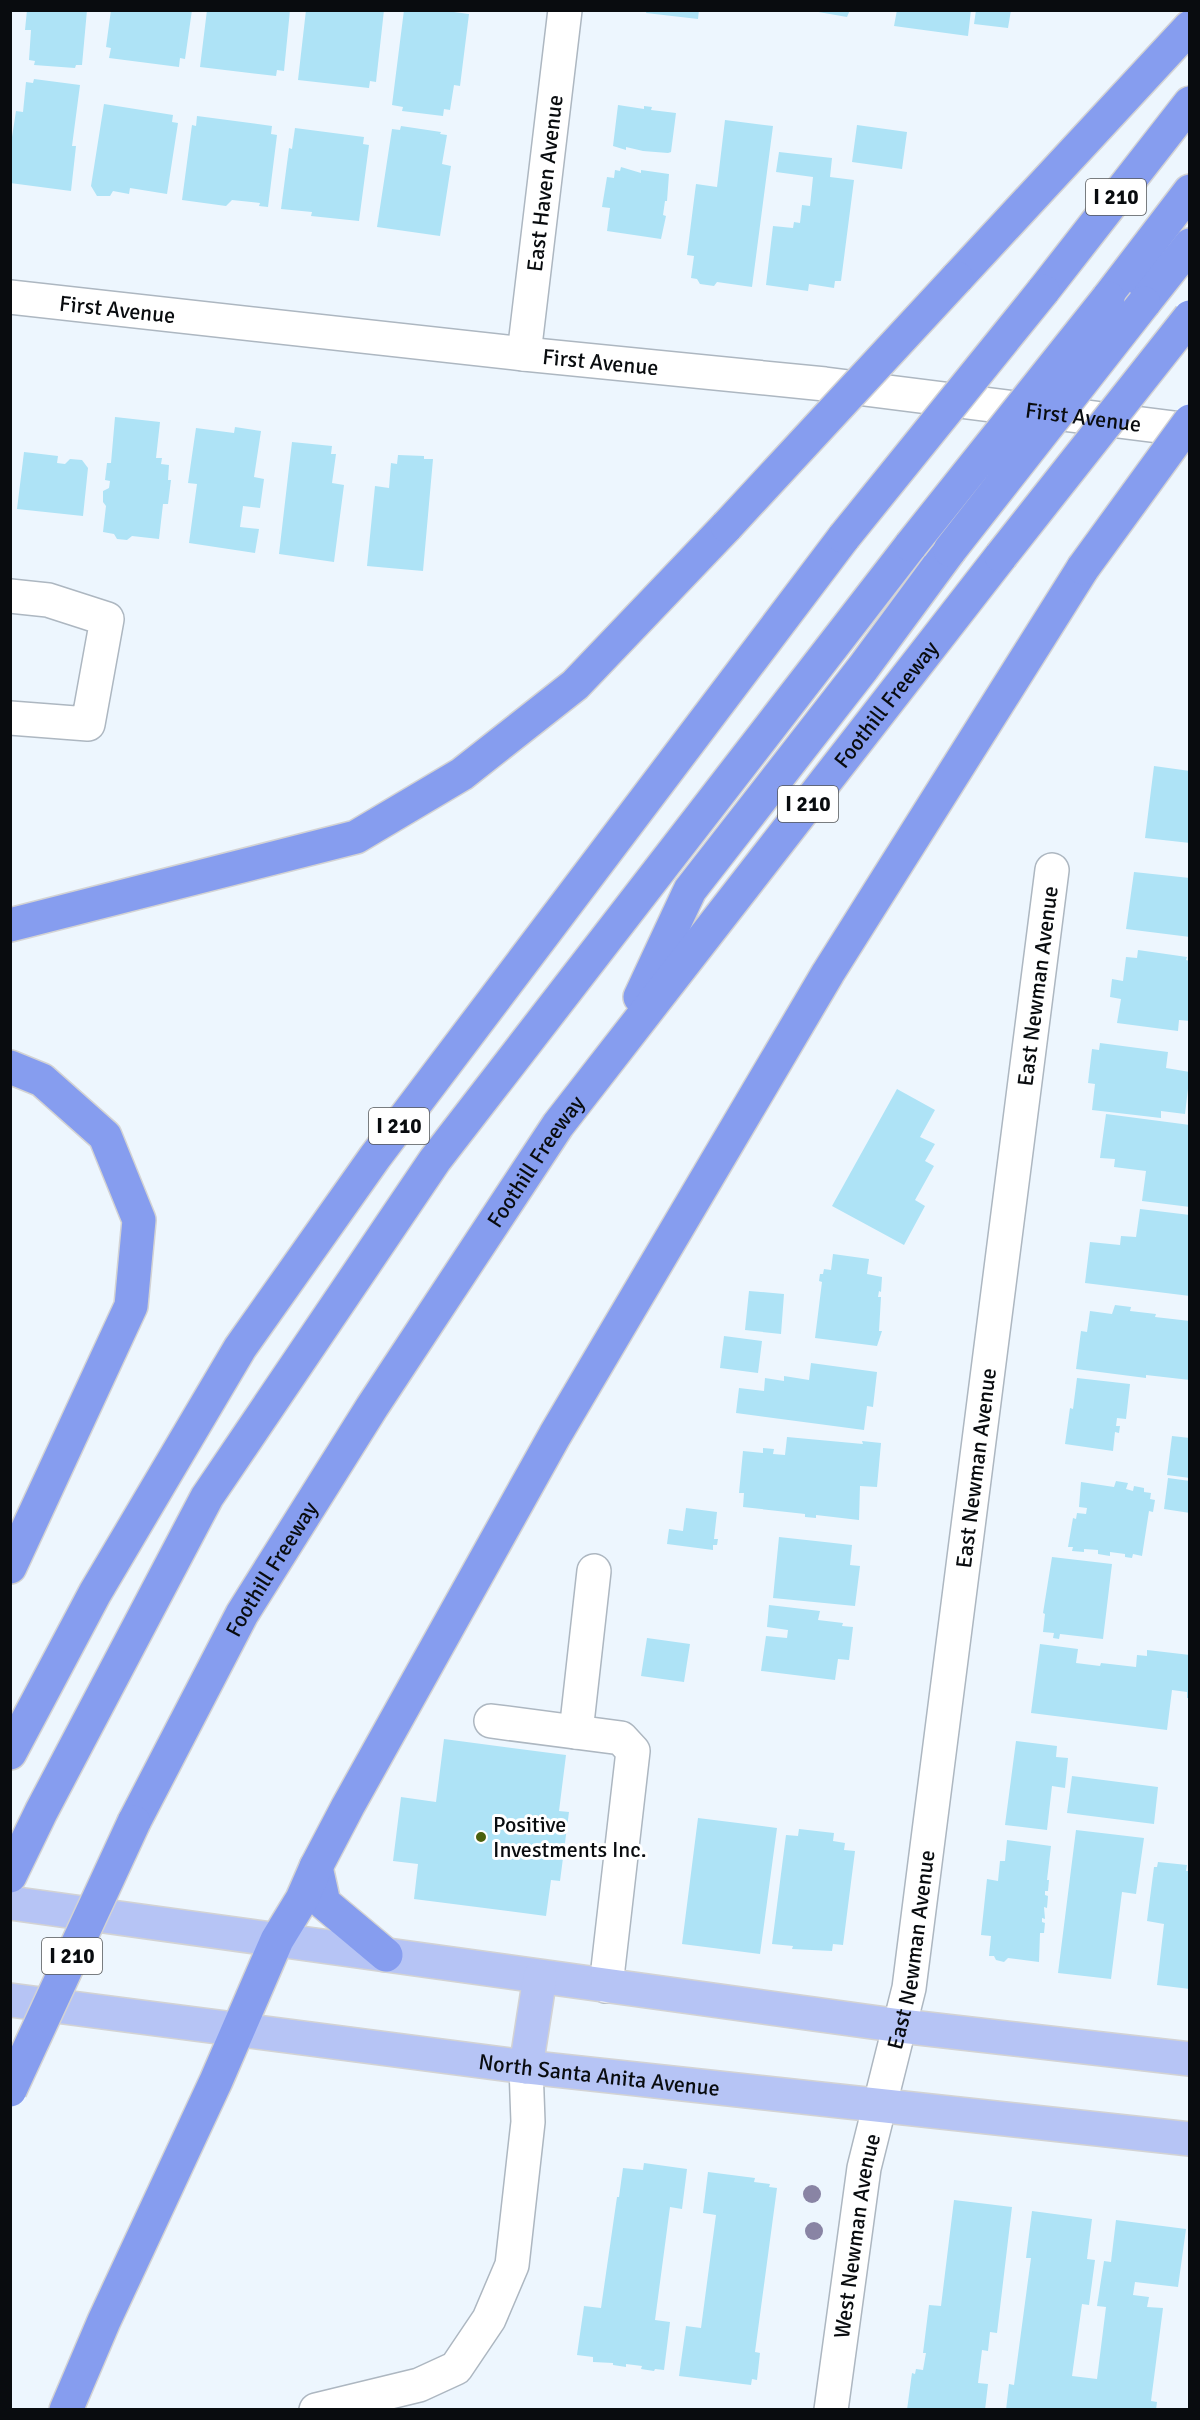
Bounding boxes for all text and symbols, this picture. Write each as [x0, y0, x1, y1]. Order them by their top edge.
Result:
street label: East Haven Avenue [521, 93, 569, 273]
road number: I 210 [1086, 179, 1146, 215]
street label: First Avenue [58, 290, 177, 329]
street label: First Avenue [541, 343, 660, 381]
street label: First Avenue [1024, 396, 1143, 438]
street label: Foothill Freeway [828, 635, 944, 774]
road number: I 210 [778, 786, 838, 822]
street label: East Newman Avenue [1011, 884, 1064, 1088]
street label: Foothill Freeway [481, 1089, 591, 1233]
road number: I 210 [369, 1108, 429, 1144]
street label: East Newman Avenue [950, 1366, 1002, 1570]
street label: Foothill Freeway [220, 1496, 324, 1641]
place label: Positive Investments Inc. [493, 1811, 647, 1863]
marker: Positive Investments Inc. [474, 1830, 488, 1844]
street label: East Newman Avenue [881, 1848, 941, 2052]
road number: I 210 [42, 1938, 102, 1974]
street label: North Santa Anita Avenue [477, 2048, 721, 2102]
street label: West Newman Avenue [828, 2131, 886, 2340]

